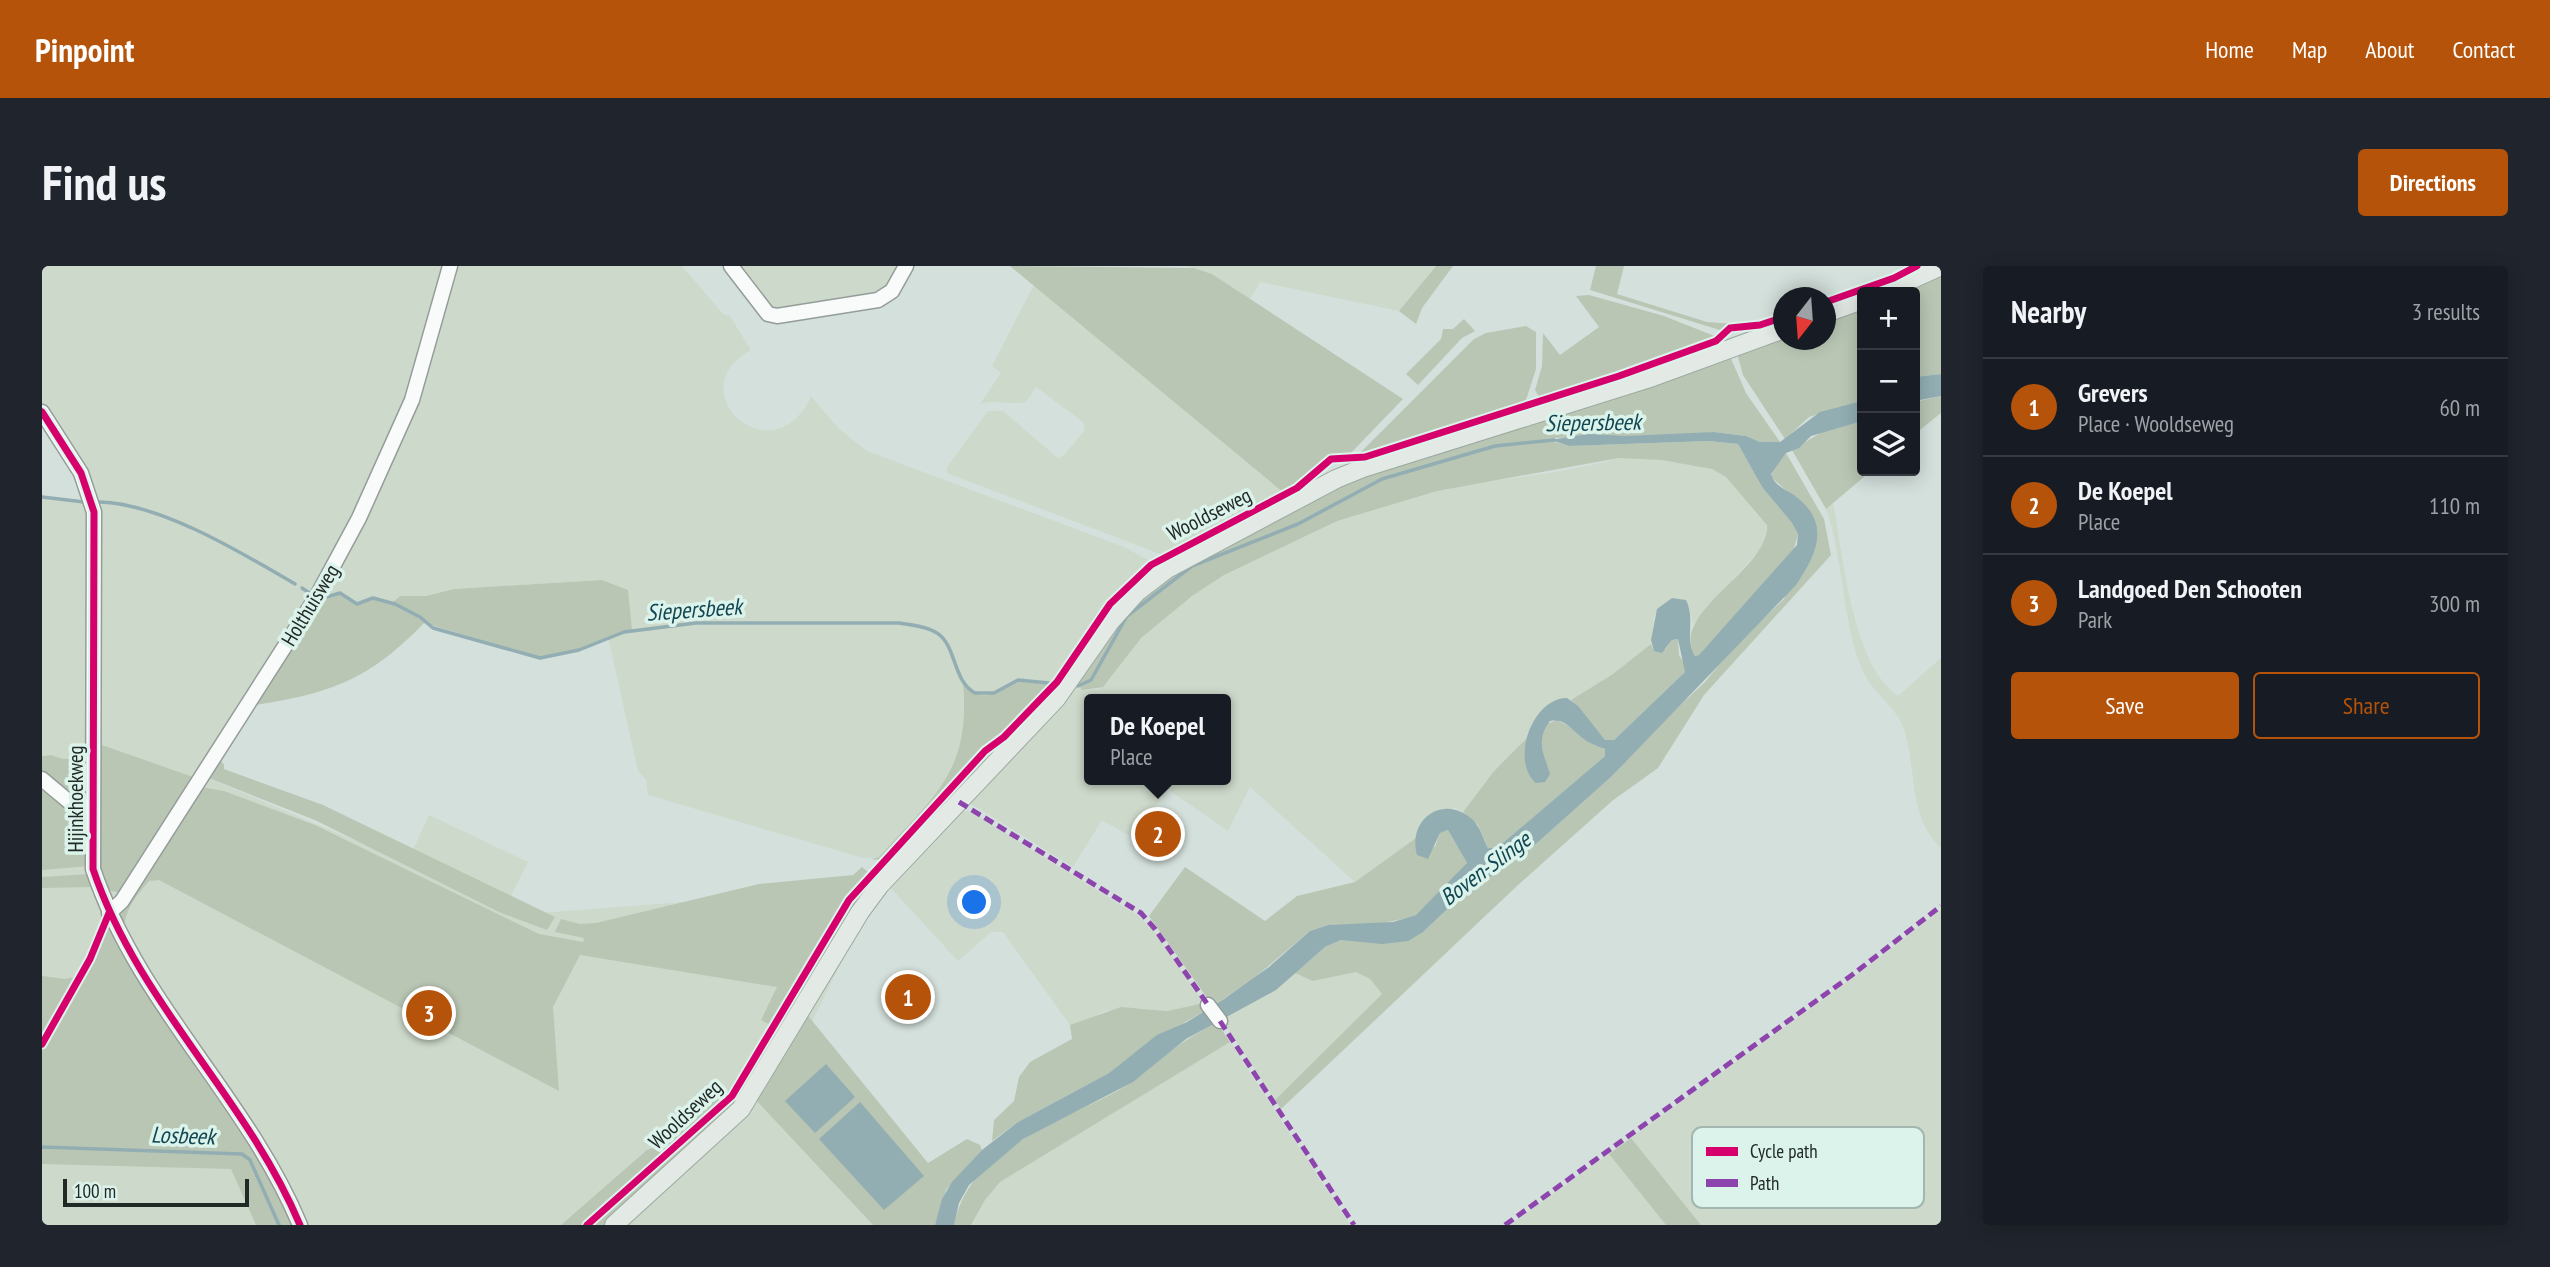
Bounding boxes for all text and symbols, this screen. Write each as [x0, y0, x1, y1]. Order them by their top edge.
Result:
text: Pinpoint [35, 28, 134, 71]
text: Home [2205, 34, 2254, 65]
text: Map [2292, 34, 2327, 65]
text: About [2365, 34, 2414, 65]
text: Contact [2452, 34, 2515, 65]
button: Directions [2358, 149, 2508, 216]
text: Find us [42, 150, 166, 214]
north arrow [1773, 287, 1836, 350]
map controls [1857, 287, 1920, 476]
button: + [1857, 287, 1920, 350]
text: Nearby [2011, 292, 2086, 331]
text: 3 results [2412, 297, 2480, 326]
button: − [1857, 350, 1920, 413]
text: Grevers [2078, 376, 2148, 409]
text: 1 [2029, 393, 2040, 422]
text: 60 m [2439, 393, 2480, 422]
water label: Siepersbeek [1545, 407, 1644, 437]
text: Place · Wooldseweg [2078, 409, 2234, 438]
button: layers [1857, 413, 1920, 476]
text: De Koepel [2078, 474, 2173, 507]
street label: Wooldseweg [1162, 481, 1256, 547]
text: 2 [2029, 491, 2040, 520]
text: 110 m [2429, 491, 2480, 520]
text: Place [2078, 507, 2120, 536]
street label: Holthuisweg [275, 559, 345, 651]
text: Landgoed Den Schooten [2078, 572, 2302, 605]
text: 3 [2029, 589, 2040, 618]
text: 300 m [2429, 589, 2480, 618]
water label: Siepersbeek [645, 591, 746, 627]
text: Park [2078, 605, 2112, 634]
button: Save [2011, 672, 2239, 739]
button: Share [2253, 672, 2480, 739]
popup [1084, 694, 1231, 785]
text: De Koepel [1110, 709, 1205, 742]
text: Place [1110, 742, 1152, 771]
street label: Hijinkhoekweg [62, 745, 89, 853]
pin: 2 [1135, 808, 1181, 860]
water label: Boven-Slinge [1434, 824, 1537, 911]
your location [957, 885, 991, 919]
pin: 1 [885, 971, 931, 1023]
pin: 3 [406, 987, 452, 1039]
street label: Wooldseweg [643, 1073, 727, 1155]
water label: Losbeek [151, 1119, 219, 1151]
legend [1692, 1127, 1924, 1208]
text: Cycle path [1750, 1139, 1818, 1163]
text: Path [1750, 1171, 1779, 1195]
scale bar [63, 1176, 248, 1208]
text: 100 m [74, 1179, 116, 1203]

